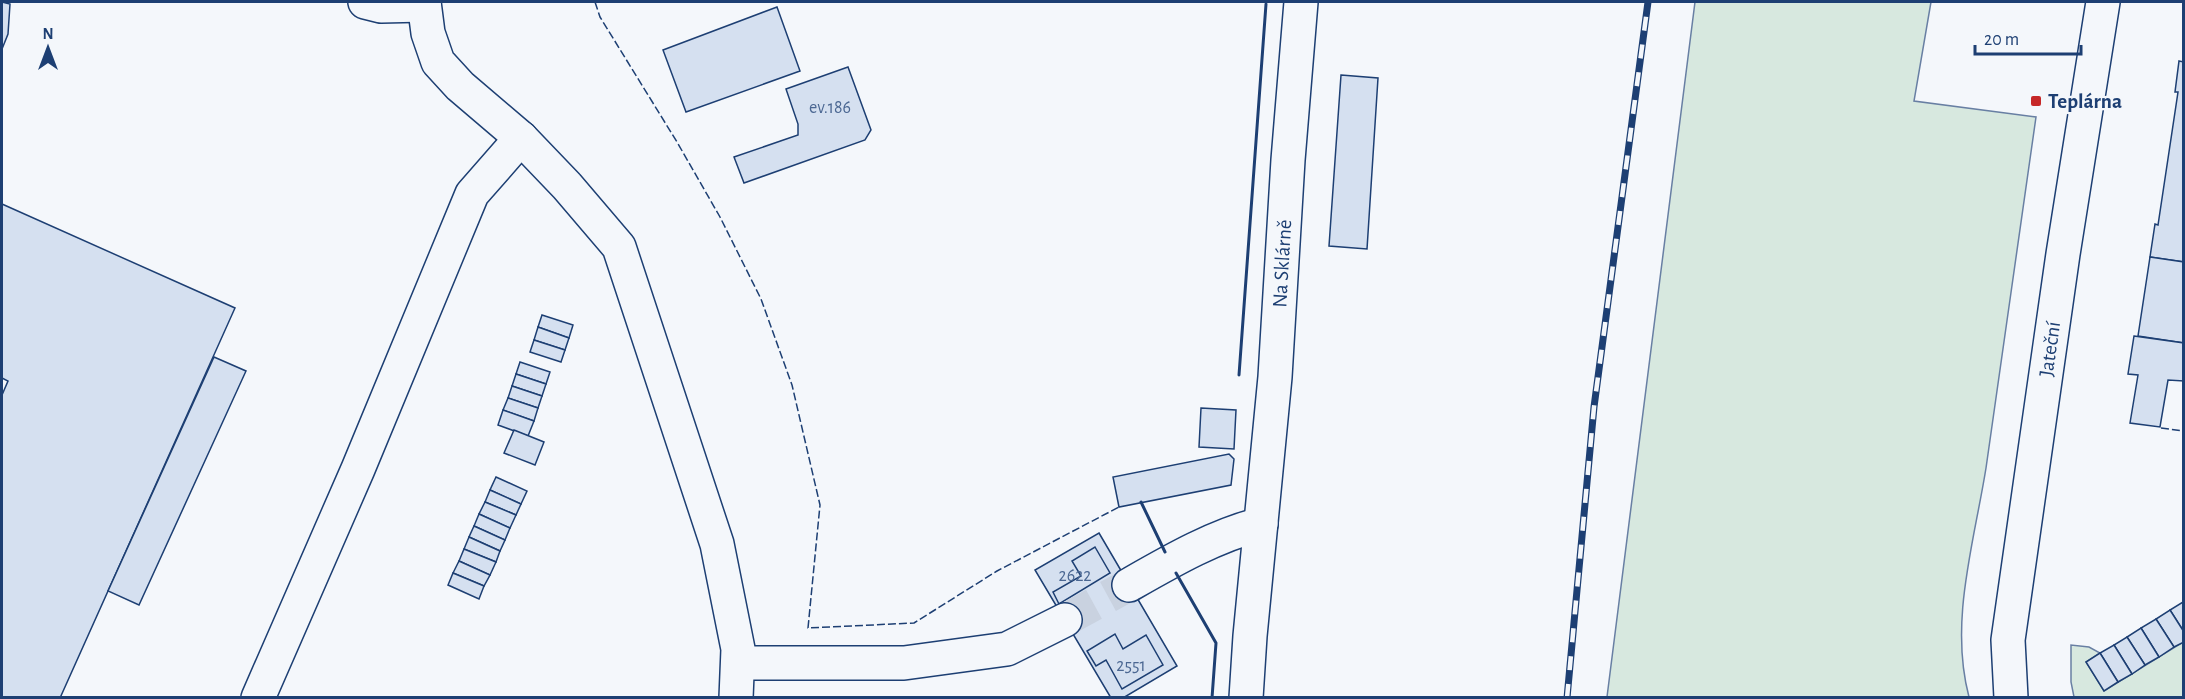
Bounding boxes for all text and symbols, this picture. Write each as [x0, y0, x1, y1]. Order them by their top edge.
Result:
north arrow [18, 18, 78, 78]
scale bar [1975, 18, 2082, 56]
text: N [42, 26, 54, 42]
text: 20 m [1984, 31, 2019, 49]
place label: Teplárna [2048, 91, 2122, 112]
marker: Teplárna [2029, 94, 2043, 108]
house number: ev.186 [809, 99, 851, 117]
street label: Na Sklárně [1269, 219, 1295, 308]
street label: Jateční [2036, 319, 2064, 378]
house number: 2622 [1058, 567, 1092, 585]
house number: 2551 [1116, 657, 1146, 675]

